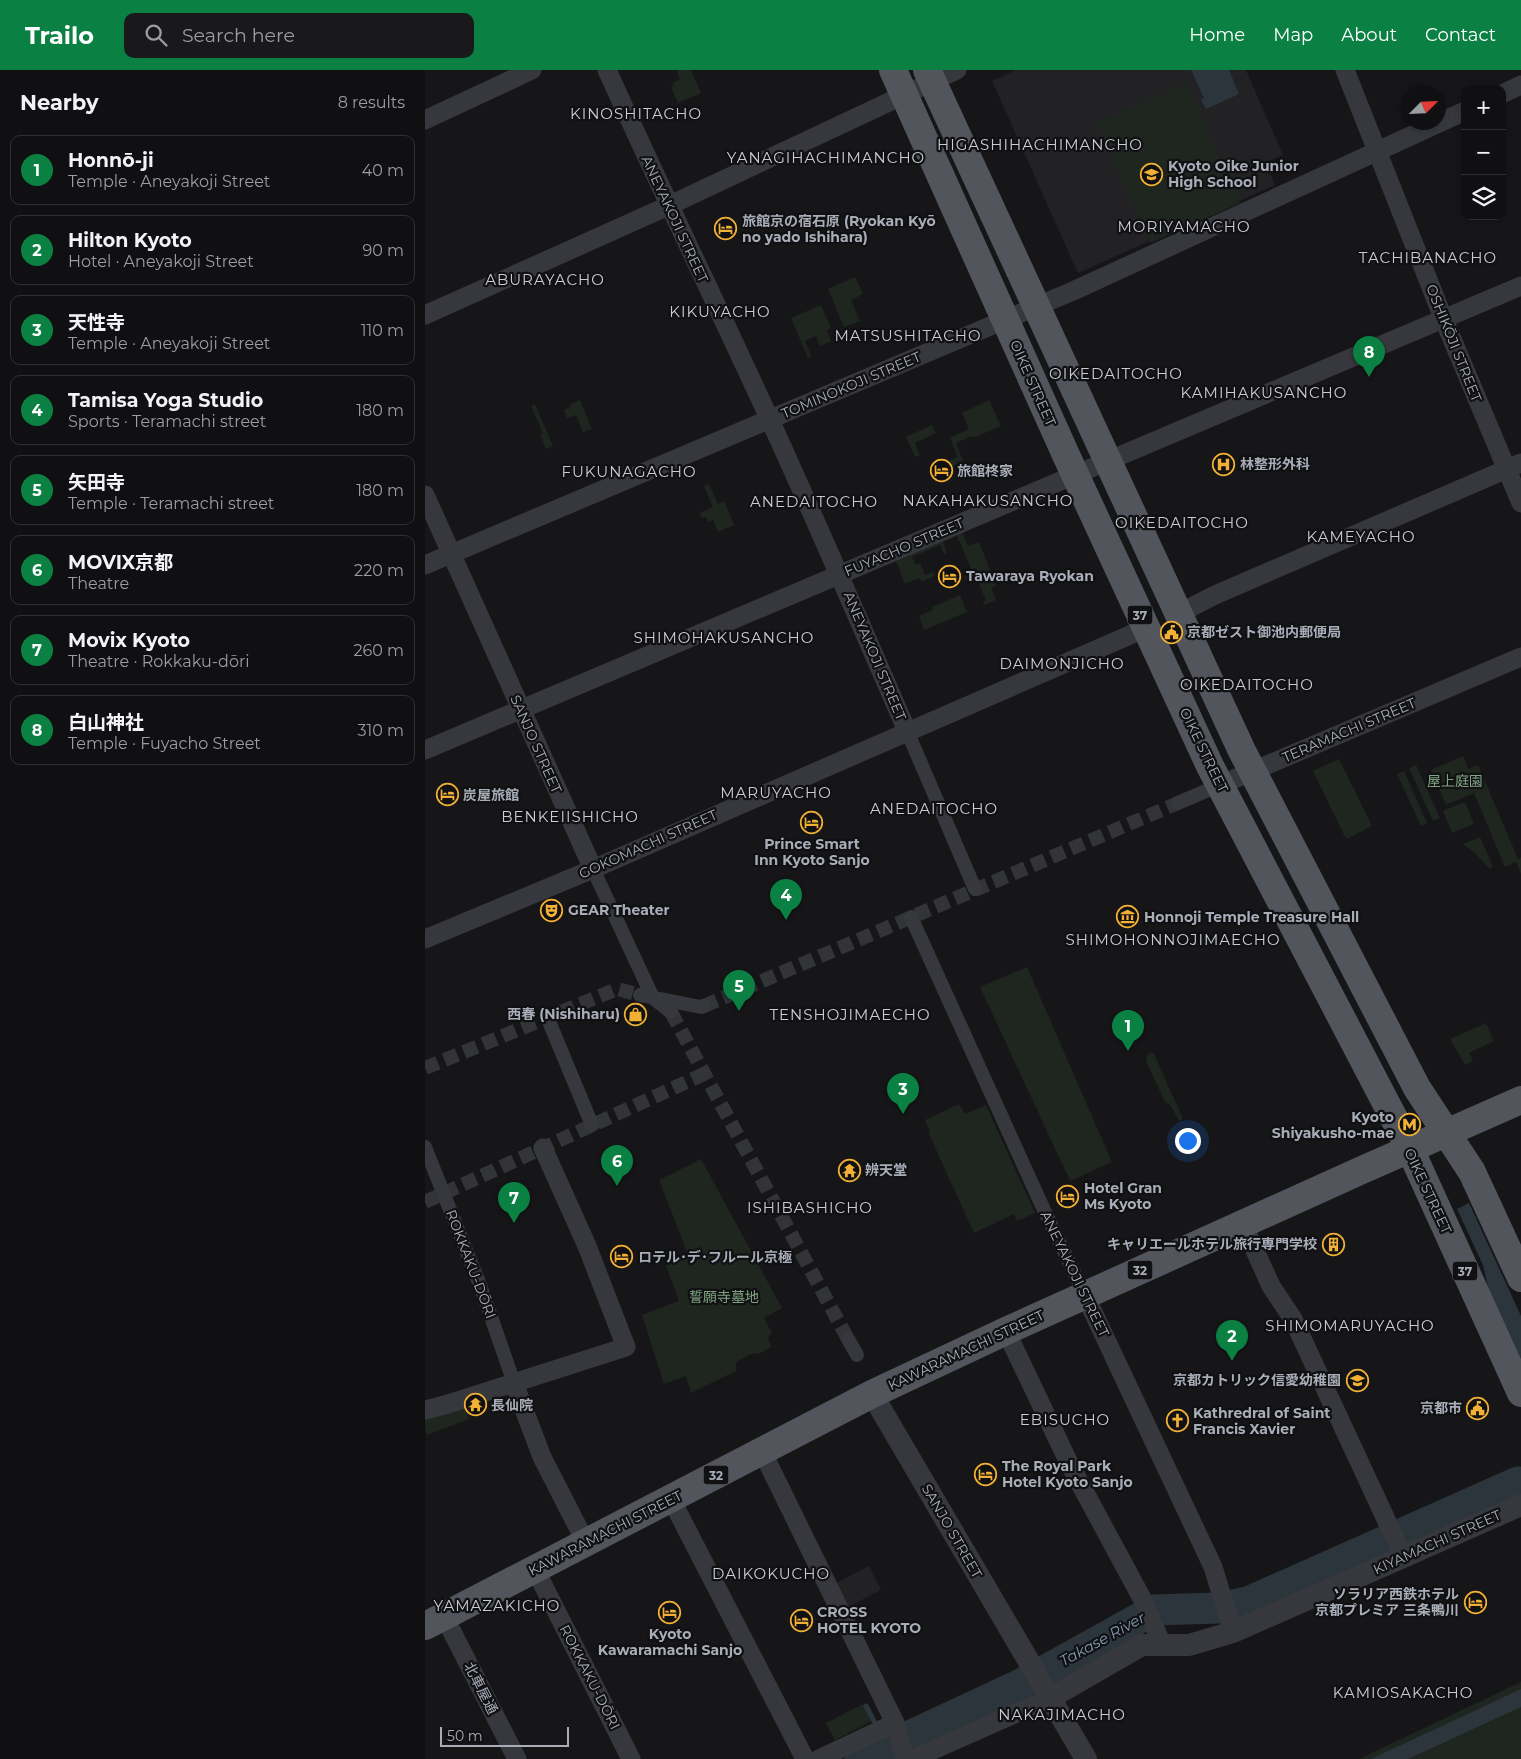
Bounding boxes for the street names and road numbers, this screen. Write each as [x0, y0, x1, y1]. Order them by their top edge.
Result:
street label: ANEYAKOJI STREET [638, 153, 712, 285]
street label: OSHIKŌJI STREET [1422, 282, 1486, 404]
street label: OIKE STREET [1006, 337, 1060, 429]
street label: TOMINOKOJI STREET [779, 347, 923, 423]
street label: FUYACHO STREET [842, 514, 966, 580]
street label: ANEYAKOJI STREET [840, 589, 910, 723]
road number: 37 [1127, 606, 1153, 624]
street label: SANJO STREET [506, 692, 566, 796]
street label: TERAMACHI STREET [1279, 694, 1419, 766]
street label: OIKE STREET [1176, 705, 1232, 795]
street label: GOKOMACHI STREET [576, 805, 720, 883]
street label: OIKE STREET [1400, 1145, 1456, 1237]
street label: ROKKAKU-DŌRI [442, 1207, 500, 1321]
street label: ANEYAKOJI STREET [1037, 1208, 1113, 1340]
road number: 32 [1127, 1260, 1153, 1280]
road number: 37 [1453, 1262, 1477, 1280]
street label: KAWARAMACHI STREET [885, 1306, 1047, 1394]
road number: 32 [703, 1466, 729, 1484]
street label: SANJO STREET [918, 1481, 986, 1581]
street label: KAWARAMACHI STREET [525, 1486, 685, 1580]
street label: KIYAMACHI STREET [1370, 1506, 1504, 1578]
street label: ROKKAKU-DŌRI [556, 1622, 624, 1732]
street label: 北車屋通 [460, 1659, 502, 1717]

